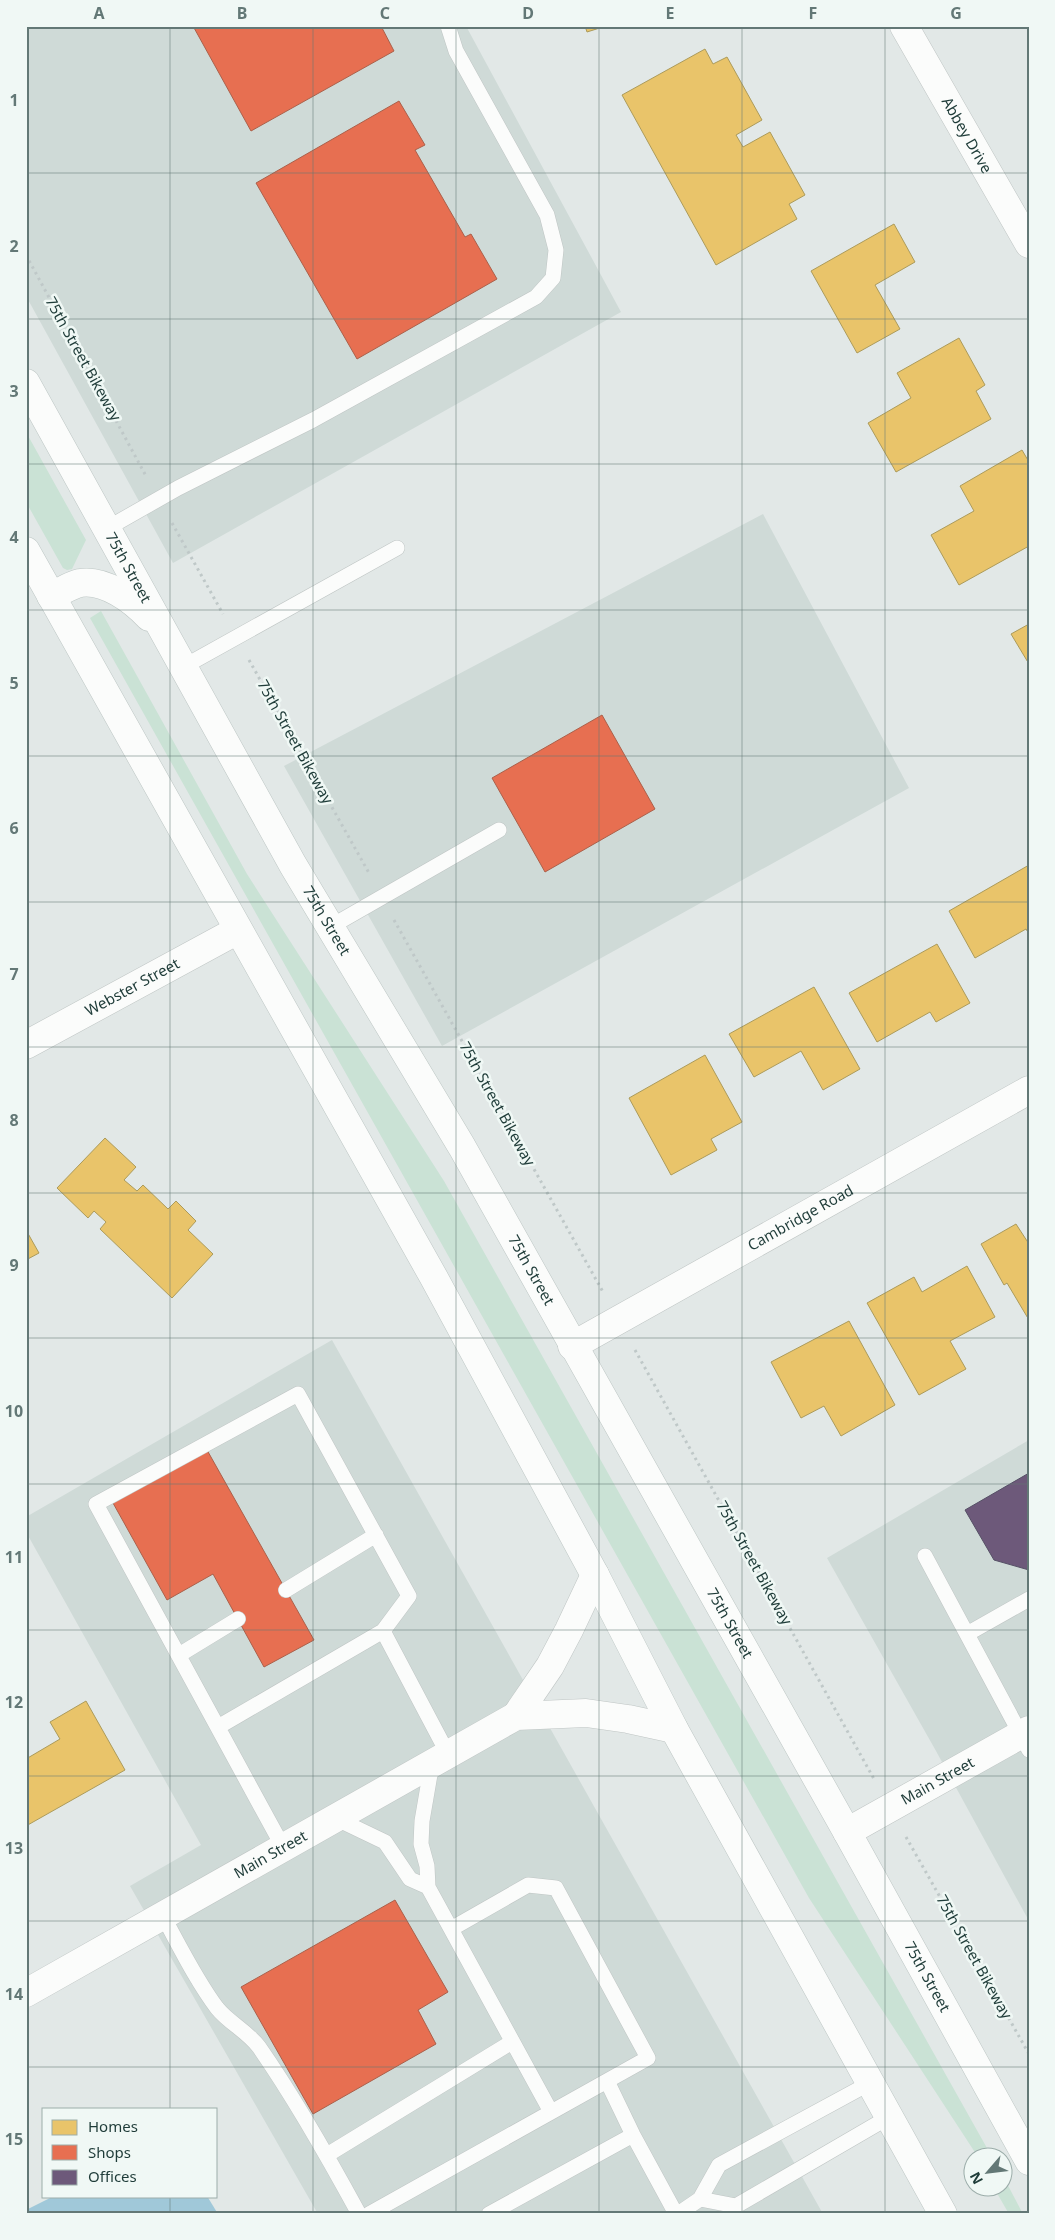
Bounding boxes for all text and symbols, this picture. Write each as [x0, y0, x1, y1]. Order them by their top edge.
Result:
text: A [93, 2, 105, 24]
text: B [237, 2, 247, 24]
text: C [380, 2, 390, 24]
text: D [522, 2, 534, 24]
text: E [666, 2, 675, 24]
text: F [809, 2, 817, 24]
text: G [950, 2, 962, 24]
text: 1 [9, 89, 19, 111]
street label: Abbey Drive [938, 93, 997, 177]
text: 2 [9, 235, 19, 257]
street label: 75th Street Bikeway [41, 293, 127, 425]
text: 3 [9, 380, 19, 402]
text: 4 [9, 526, 19, 548]
street label: 75th Street [102, 528, 157, 606]
text: 5 [9, 672, 19, 694]
street label: 75th Street Bikeway [253, 676, 339, 808]
text: 6 [9, 817, 19, 839]
street label: 75th Street [299, 882, 356, 959]
street label: Webster Street [81, 952, 183, 1020]
text: 7 [9, 963, 19, 985]
street label: 75th Street Bikeway [455, 1038, 541, 1170]
text: 8 [9, 1109, 19, 1131]
street label: Cambridge Road [744, 1179, 857, 1255]
street label: 75th Street [504, 1231, 560, 1309]
text: 9 [9, 1254, 19, 1276]
text: 10 [5, 1400, 23, 1422]
street label: 75th Street Bikeway [712, 1498, 796, 1628]
text: 11 [5, 1546, 23, 1568]
street label: 75th Street [702, 1585, 756, 1661]
text: 12 [5, 1691, 23, 1713]
street label: Main Street [897, 1751, 978, 1809]
street label: Main Street [230, 1825, 311, 1882]
text: 13 [5, 1837, 23, 1859]
street label: 75th Street Bikeway [932, 1891, 1018, 2023]
street label: 75th Street [900, 1937, 956, 2016]
text: 14 [5, 1983, 23, 2005]
legend [42, 2108, 218, 2198]
text: Homes [88, 2116, 138, 2136]
text: 15 [5, 2128, 23, 2150]
text: Shops [88, 2142, 131, 2162]
north arrow [962, 2148, 1012, 2198]
text: Offices [88, 2166, 137, 2186]
text: N [965, 2169, 987, 2188]

